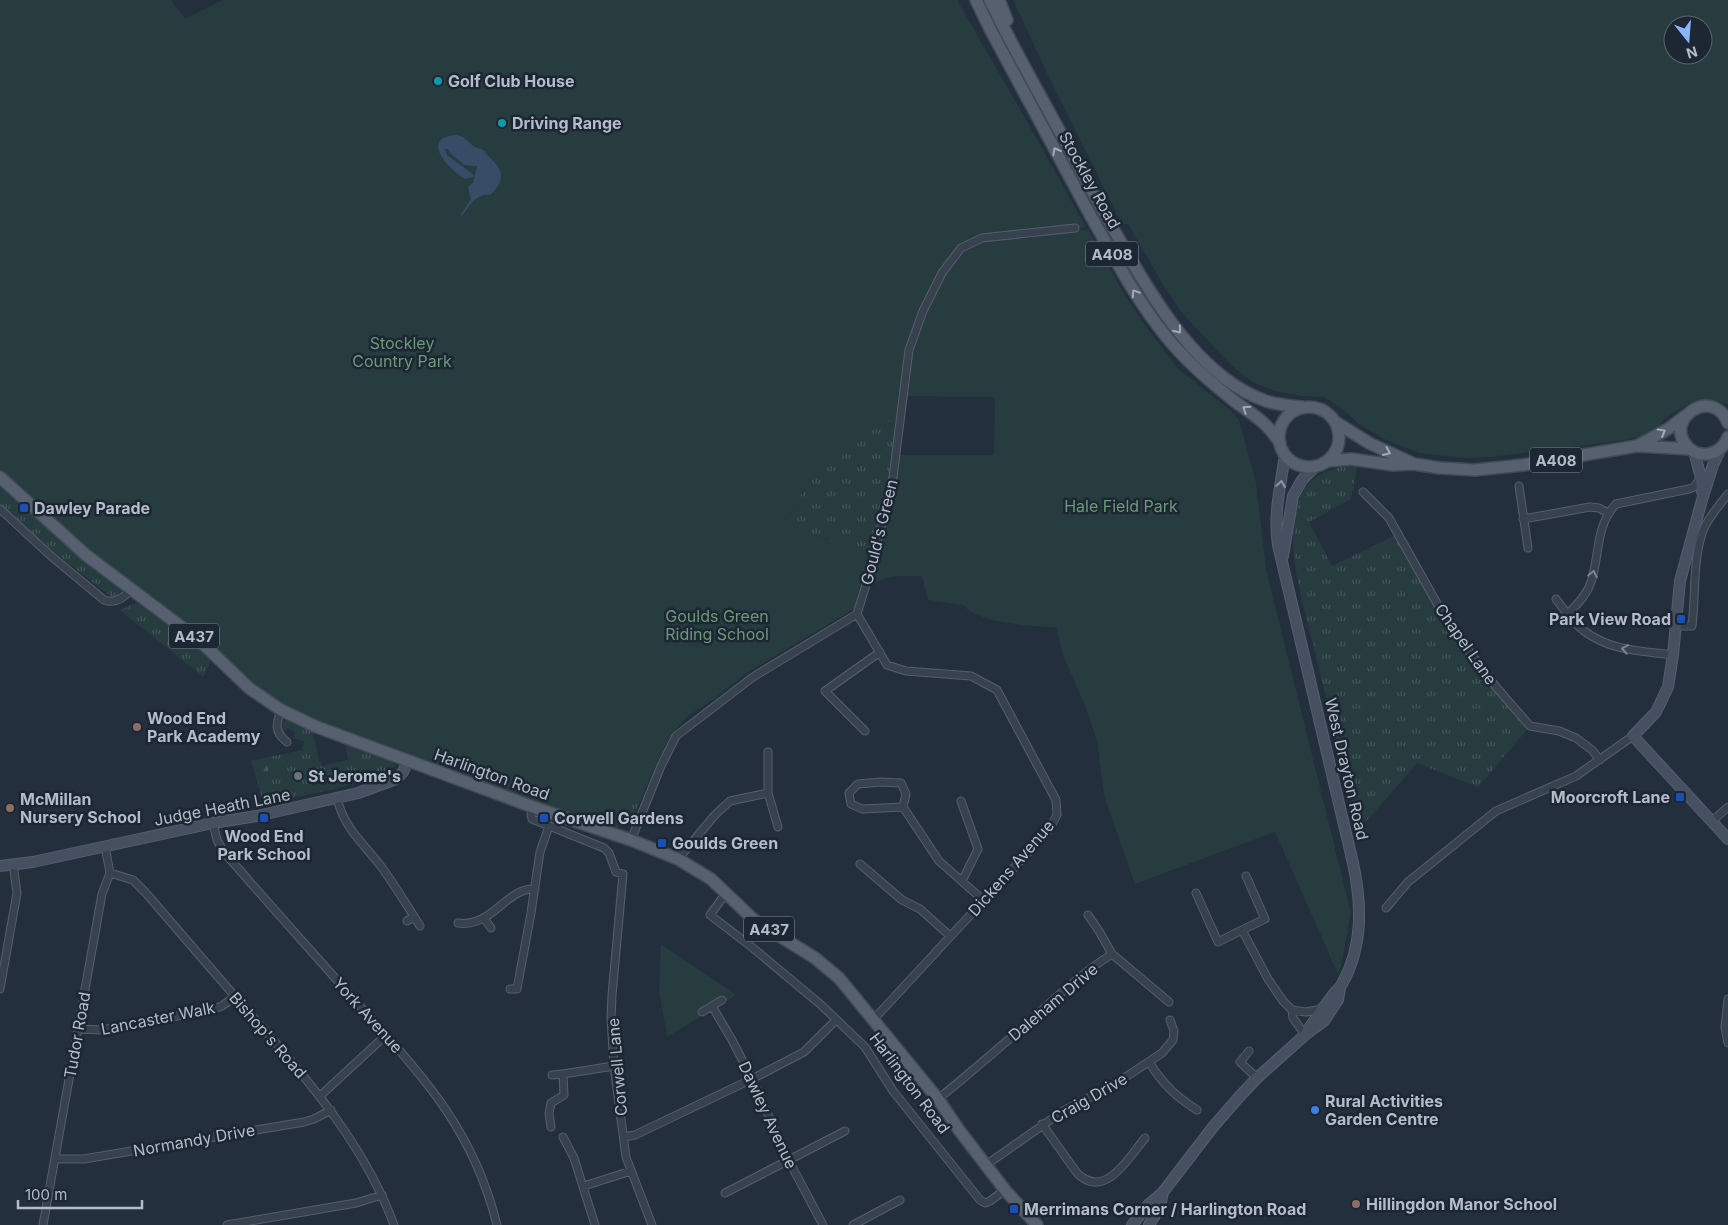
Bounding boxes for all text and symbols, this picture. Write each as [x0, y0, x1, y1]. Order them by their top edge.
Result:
north arrow [1663, 15, 1713, 65]
text: N [1684, 43, 1700, 63]
place label: Golf Club House [448, 71, 575, 91]
marker: Golf Club House [432, 75, 444, 87]
place label: Driving Range [512, 113, 622, 133]
marker: Driving Range [496, 117, 508, 129]
street label: Stockley Road [1055, 128, 1125, 232]
one-way arrow [1052, 147, 1062, 156]
road number: A408 [1086, 242, 1138, 266]
one-way arrow [1132, 289, 1141, 298]
one-way arrow [1172, 325, 1181, 334]
park label: Stockley Country Park [352, 333, 452, 371]
one-way arrow [1243, 406, 1252, 415]
one-way arrow [1657, 429, 1666, 439]
one-way arrow [1382, 445, 1391, 456]
road number: A408 [1530, 448, 1582, 472]
street label: Gould's Green [856, 477, 902, 587]
one-way arrow [1275, 479, 1285, 488]
park label: Hale Field Park [1064, 496, 1178, 516]
place label: Dawley Parade [34, 498, 150, 518]
marker: Dawley Parade [18, 502, 30, 514]
one-way arrow [1587, 569, 1598, 578]
street label: Chapel Lane [1431, 600, 1501, 688]
park label: Goulds Green Riding School [665, 606, 769, 644]
place label: Park View Road [1549, 609, 1671, 629]
marker: Park View Road [1675, 613, 1687, 625]
road number: A437 [169, 624, 219, 648]
one-way arrow [1620, 644, 1629, 655]
street label: West Drayton Road [1321, 696, 1373, 842]
place label: Wood End Park Academy [147, 708, 261, 746]
marker: Wood End Park Academy [131, 721, 143, 733]
street label: Harlington Road [432, 744, 552, 804]
place label: St Jerome's [308, 766, 401, 786]
marker: St Jerome's [292, 770, 304, 782]
street label: Judge Heath Lane [152, 784, 292, 830]
place label: Moorcroft Lane [1551, 787, 1670, 807]
place label: McMillan Nursery School [20, 789, 141, 827]
marker: Moorcroft Lane [1674, 791, 1686, 803]
marker: McMillan Nursery School [4, 802, 16, 814]
place label: Corwell Gardens [554, 808, 684, 828]
marker: Wood End Park School [258, 812, 270, 824]
marker: Corwell Gardens [538, 812, 550, 824]
street label: Dickens Avenue [964, 816, 1058, 920]
place label: Wood End Park School [217, 826, 311, 864]
place label: Goulds Green [672, 833, 778, 853]
marker: Goulds Green [656, 837, 668, 849]
road number: A437 [744, 916, 794, 942]
street label: Daleham Drive [1004, 959, 1102, 1045]
street label: York Avenue [329, 973, 407, 1057]
street label: Bishop's Road [225, 988, 311, 1082]
street label: Tudor Road [60, 990, 94, 1080]
street label: Lancaster Walk [99, 997, 217, 1039]
street label: Corwell Lane [603, 1017, 631, 1117]
street label: Harlington Road [865, 1029, 955, 1137]
street label: Dawley Avenue [734, 1058, 802, 1172]
street label: Craig Drive [1047, 1068, 1131, 1128]
place label: Rural Activities Garden Centre [1325, 1091, 1443, 1129]
marker: Rural Activities Garden Centre [1309, 1104, 1321, 1116]
street label: Normandy Drive [131, 1119, 257, 1161]
scale bar [18, 1178, 141, 1210]
text: 100 m [25, 1185, 67, 1204]
place label: Hillingdon Manor School [1366, 1194, 1557, 1214]
marker: Hillingdon Manor School [1350, 1198, 1362, 1210]
place label: Merrimans Corner / Harlington Road [1024, 1199, 1306, 1219]
marker: Merrimans Corner / Harlington Road [1008, 1203, 1020, 1215]

